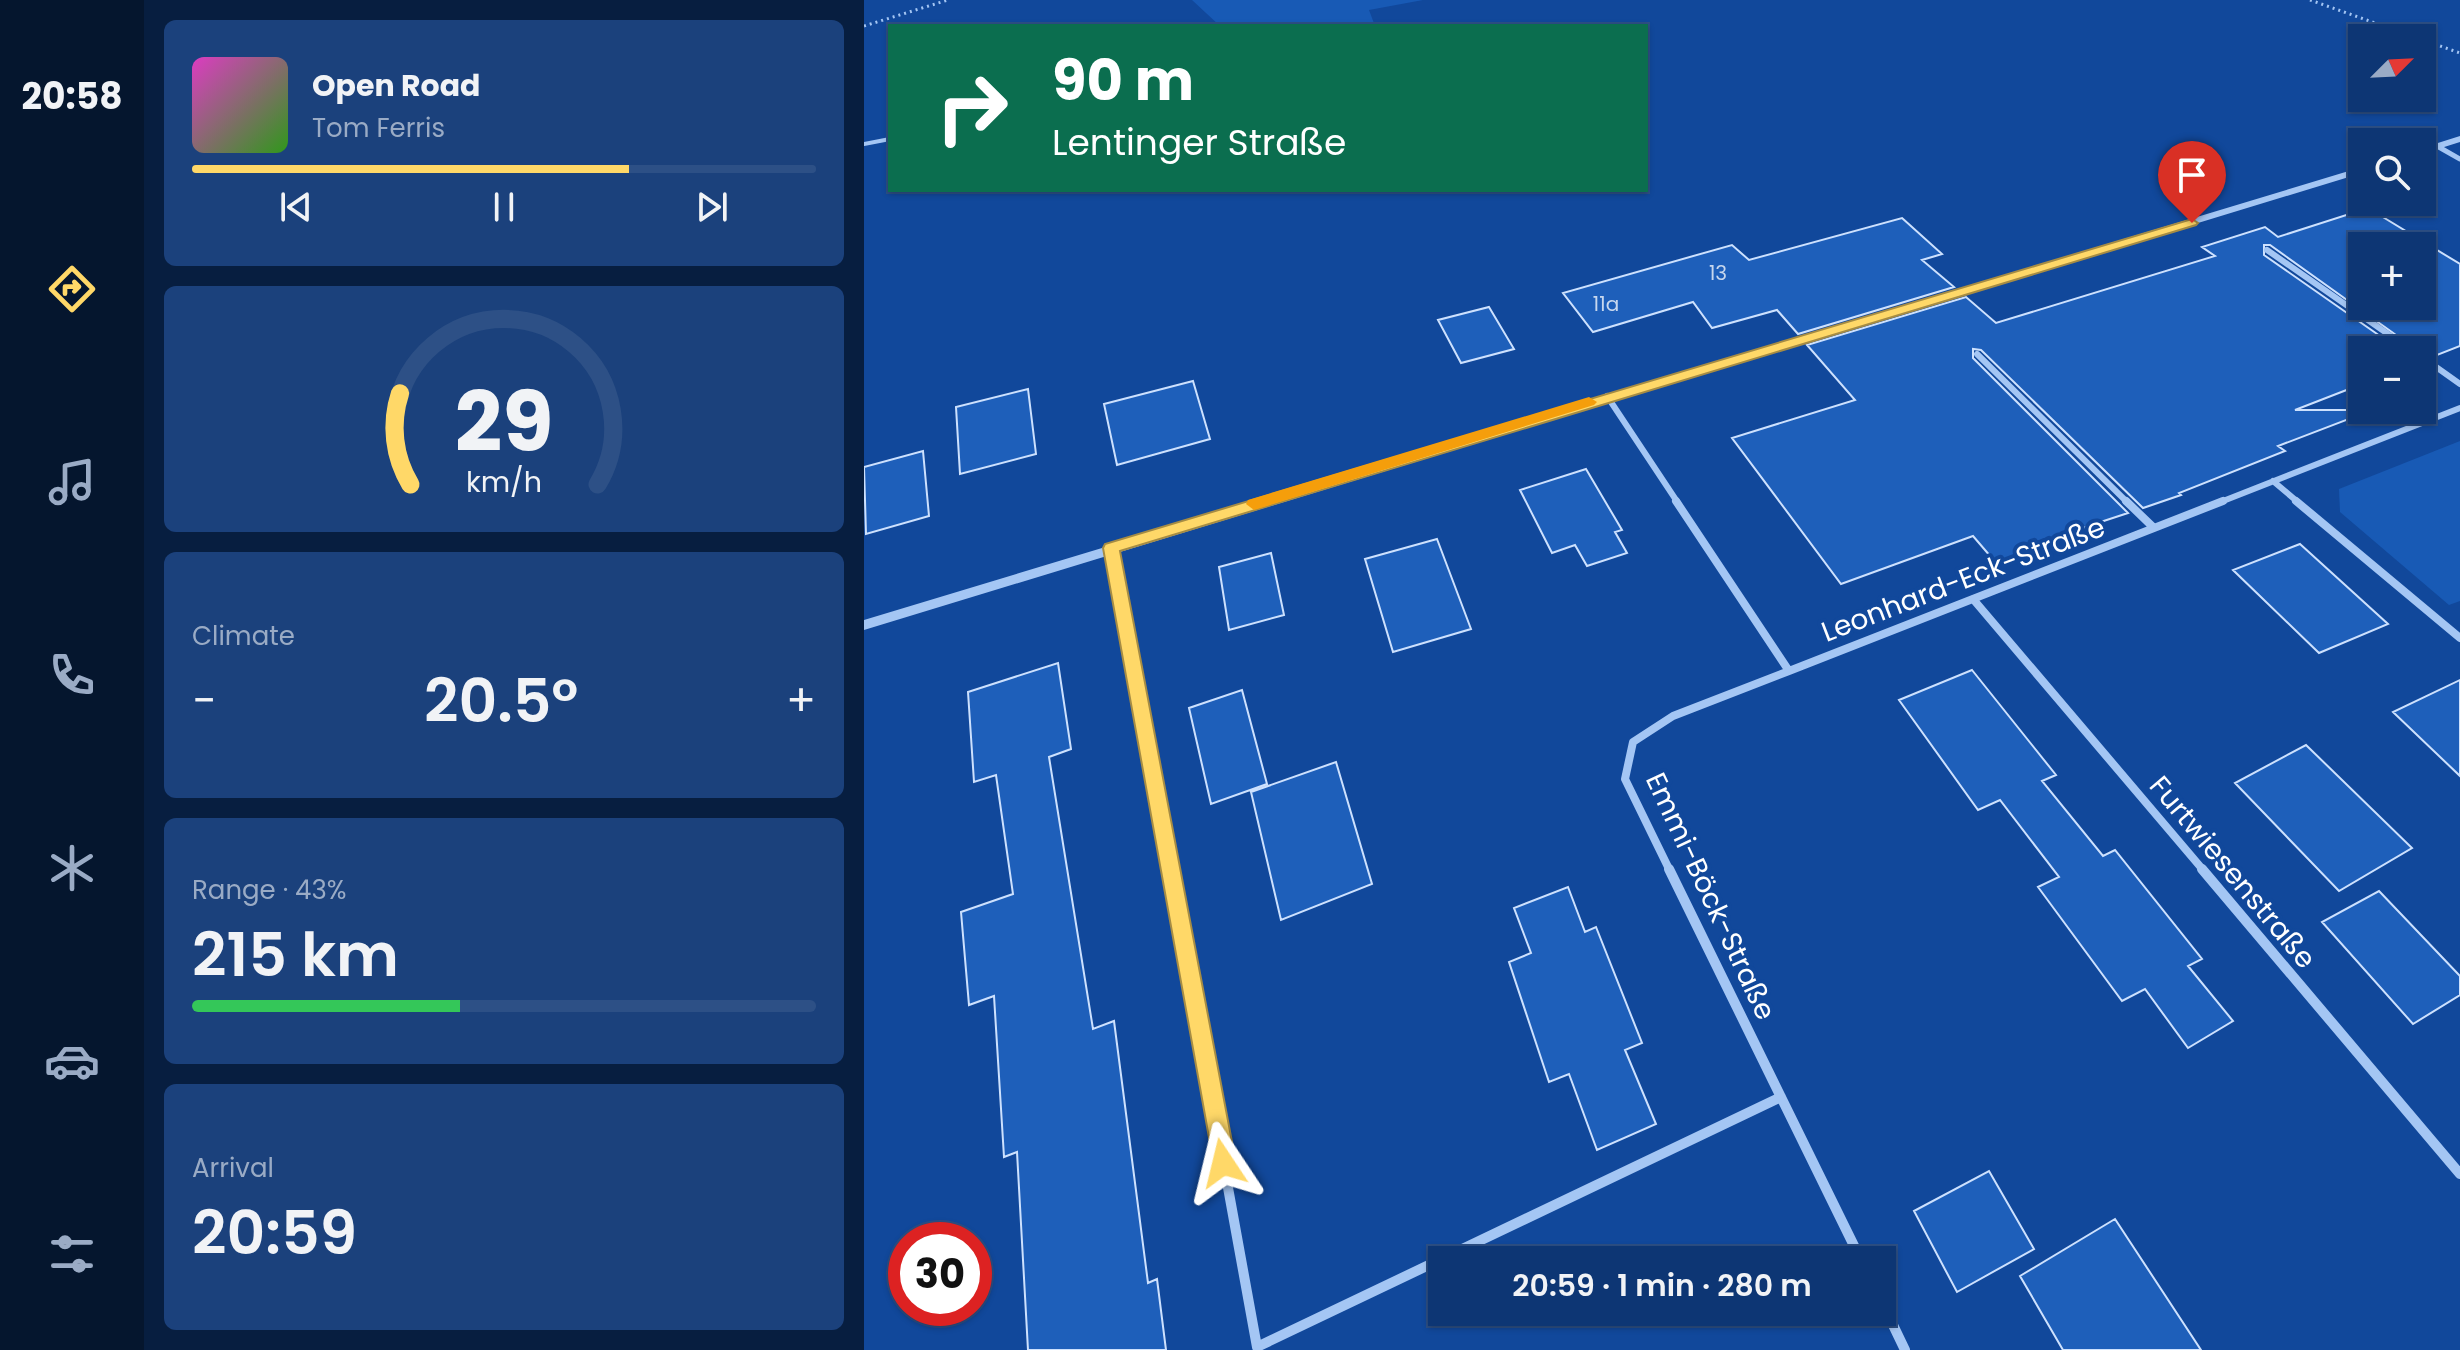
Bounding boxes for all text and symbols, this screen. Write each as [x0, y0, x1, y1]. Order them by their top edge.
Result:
north arrow [2348, 24, 2436, 112]
map controls [2348, 24, 2436, 424]
text: 90 m [1052, 41, 1194, 120]
icon: right [920, 56, 1024, 160]
text: Open Road [312, 64, 480, 107]
text: 20:58 [22, 71, 122, 122]
text: Tom Ferris [312, 110, 445, 146]
text: Lentinger Straße [1052, 117, 1346, 168]
button: search [2348, 128, 2436, 216]
pin [2158, 141, 2226, 223]
icon: arrive [2170, 153, 2214, 197]
icon: previous [274, 185, 318, 229]
icon: pause [482, 185, 526, 229]
icon: next [690, 185, 734, 229]
button: + [2348, 232, 2436, 320]
house number: 13 [1709, 259, 1727, 287]
icon: directions [44, 261, 100, 317]
house number: 11a [1593, 290, 1619, 318]
button: − [2348, 336, 2436, 424]
text: 29 [455, 364, 553, 480]
icon: music [44, 454, 100, 510]
text: km/h [466, 462, 542, 502]
street label: Leonhard-Eck-Straße [1816, 507, 2110, 652]
text: Climate [192, 618, 295, 654]
icon: phone [44, 647, 100, 703]
text: 20.5° [424, 659, 578, 743]
text: − [192, 670, 216, 731]
text: + [786, 670, 816, 731]
street label: Emmi-Böck-Straße [1636, 766, 1785, 1026]
street label: Furtwiesenstraße [2140, 768, 2325, 977]
icon: climate [44, 840, 100, 896]
text: Range · 43% [192, 872, 347, 908]
text: 215 km [192, 913, 399, 997]
icon: car [44, 1033, 100, 1089]
position arrow [1181, 1121, 1265, 1205]
text: Arrival [192, 1150, 274, 1186]
text: 20:59 [192, 1191, 357, 1275]
speed limit sign: 30 [888, 1222, 992, 1326]
icon: filters [44, 1226, 100, 1282]
text: 20:59 · 1 min · 280 m [1512, 1264, 1812, 1307]

